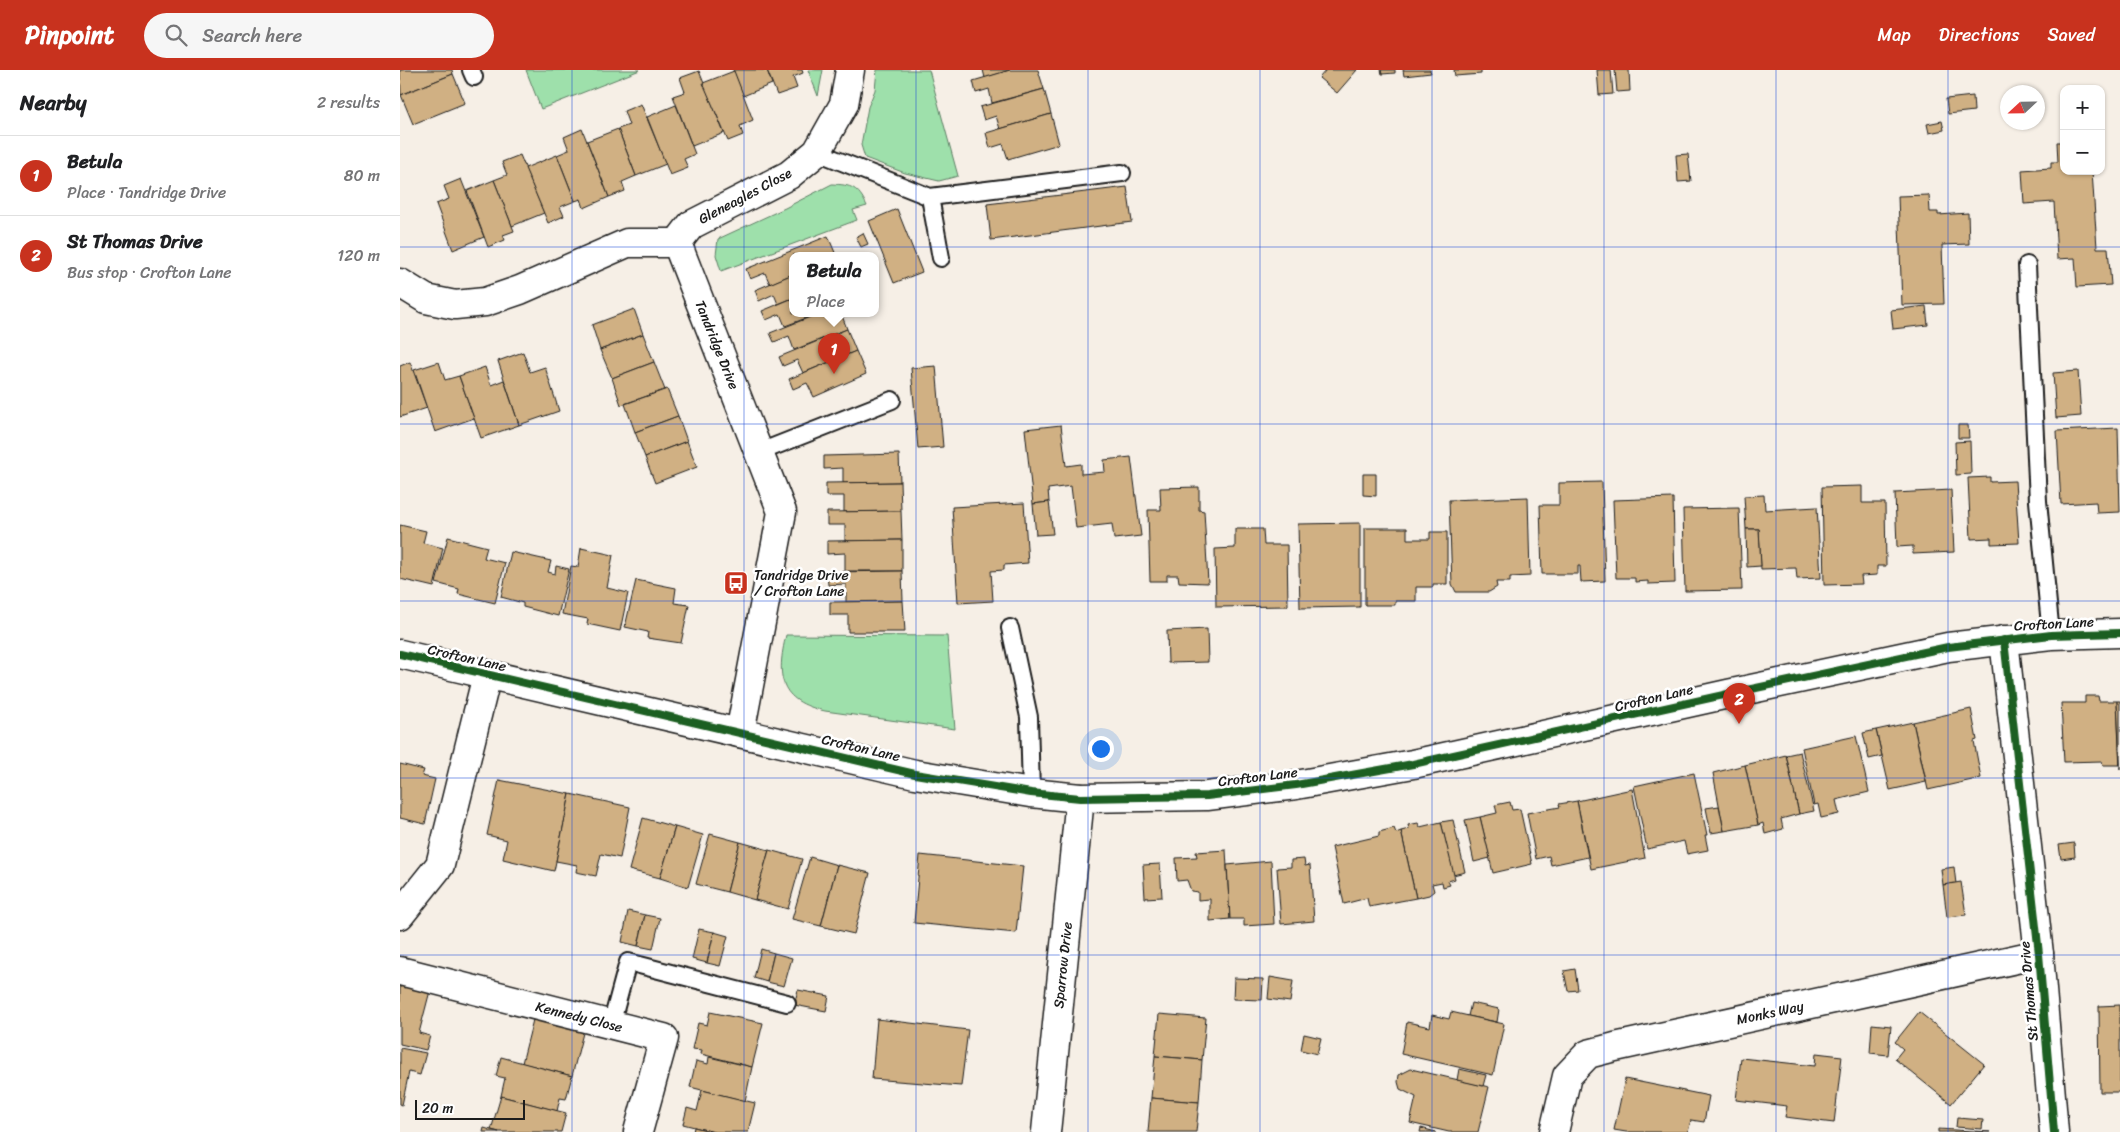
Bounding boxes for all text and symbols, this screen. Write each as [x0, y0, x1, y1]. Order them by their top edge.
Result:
search box [144, 13, 494, 58]
text: Pinpoint [25, 14, 114, 56]
text: Search here [202, 19, 302, 52]
text: Map [1878, 19, 1911, 51]
text: Directions [1939, 19, 2020, 51]
text: Saved [2048, 19, 2095, 51]
icon: search [162, 21, 190, 49]
text: Nearby [20, 84, 86, 122]
north arrow [2000, 85, 2045, 130]
map controls [2060, 85, 2105, 175]
button: + [2060, 85, 2105, 130]
text: 2 results [317, 88, 380, 117]
button: − [2060, 130, 2105, 175]
text: Betula [67, 145, 122, 178]
text: 1 [33, 161, 39, 190]
text: 80 m [344, 161, 380, 190]
street label: Gleneagles Close [694, 161, 797, 231]
text: Place · Tandridge Drive [67, 178, 226, 207]
text: St Thomas Drive [67, 225, 203, 258]
text: 2 [31, 241, 41, 270]
text: 120 m [337, 241, 380, 270]
popup [789, 252, 879, 317]
text: Betula [806, 254, 862, 287]
text: Bus stop · Crofton Lane [67, 258, 232, 287]
text: Place [806, 287, 845, 316]
street label: Tandridge Drive [688, 296, 746, 394]
pin: 1 [818, 333, 850, 374]
place label: Tandridge Drive / Crofton Lane [754, 563, 849, 604]
bus stop icon: Tandridge Drive / Crofton Lane [723, 570, 749, 596]
street label: Crofton Lane [2013, 609, 2095, 639]
street label: Crofton Lane [425, 637, 509, 679]
street label: Crofton Lane [1612, 677, 1696, 719]
pin: 2 [1723, 683, 1755, 724]
street label: Crofton Lane [819, 727, 903, 769]
your location [1088, 736, 1114, 762]
street label: Crofton Lane [1217, 760, 1299, 794]
street label: Sparrow Drive [1046, 921, 1080, 1009]
street label: St Thomas Drive [2012, 940, 2046, 1042]
street label: Kennedy Close [533, 994, 625, 1040]
street label: Monks Way [1734, 994, 1807, 1032]
text: 20 m [422, 1096, 453, 1121]
scale bar [415, 1097, 525, 1120]

